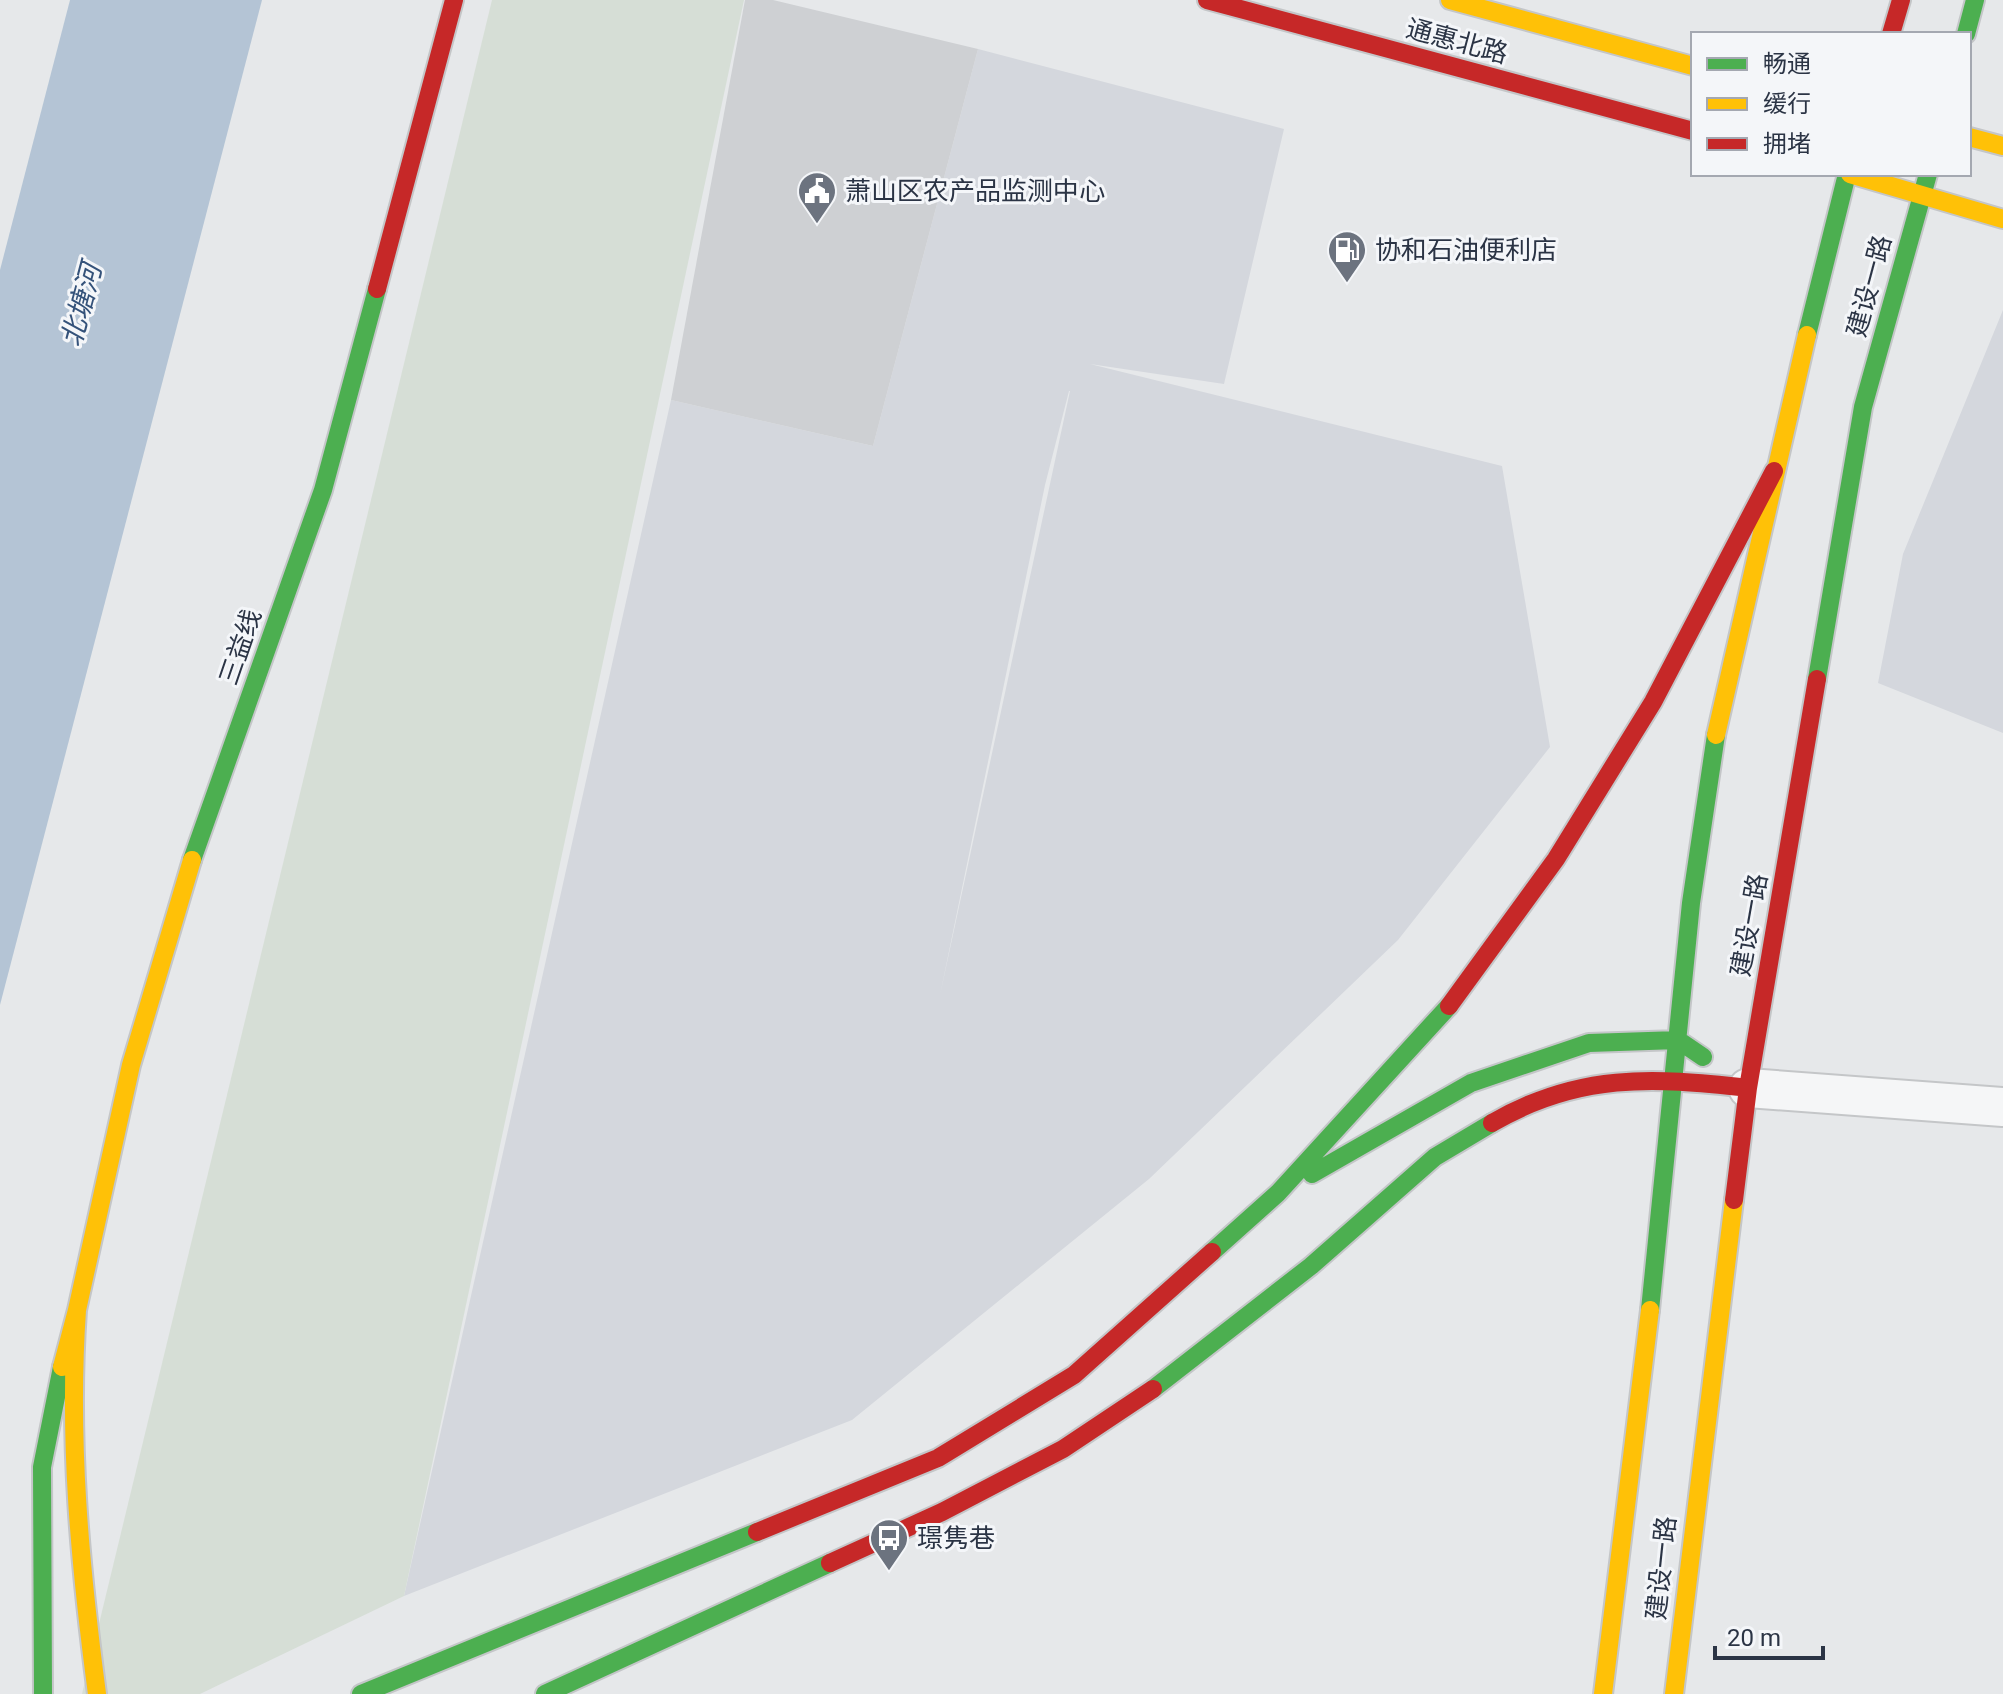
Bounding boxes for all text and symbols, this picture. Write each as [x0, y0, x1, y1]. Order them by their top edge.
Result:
street label: 通惠北路 [1403, 13, 1511, 69]
legend [1691, 32, 1971, 176]
text: 畅通 [1763, 50, 1811, 78]
text: 缓行 [1763, 90, 1811, 118]
text: 拥堵 [1763, 130, 1811, 158]
public building icon: 萧山区农产品监测中心 [796, 170, 838, 225]
place label: 萧山区农产品监测中心 [845, 176, 1105, 206]
fuel station icon: 协和石油便利店 [1326, 229, 1368, 284]
street label: 建设一路 [1841, 232, 1897, 340]
place label: 协和石油便利店 [1375, 235, 1557, 265]
water label: 北塘河 [55, 255, 110, 350]
street label: 三益线 [213, 605, 267, 689]
street label: 建设一路 [1725, 871, 1773, 979]
street label: 建设一路 [1641, 1515, 1681, 1621]
bus stop icon: 璟隽巷 [868, 1517, 910, 1572]
place label: 璟隽巷 [917, 1523, 995, 1553]
scale bar [1715, 1610, 1823, 1660]
text: 20 m [1727, 1624, 1781, 1652]

